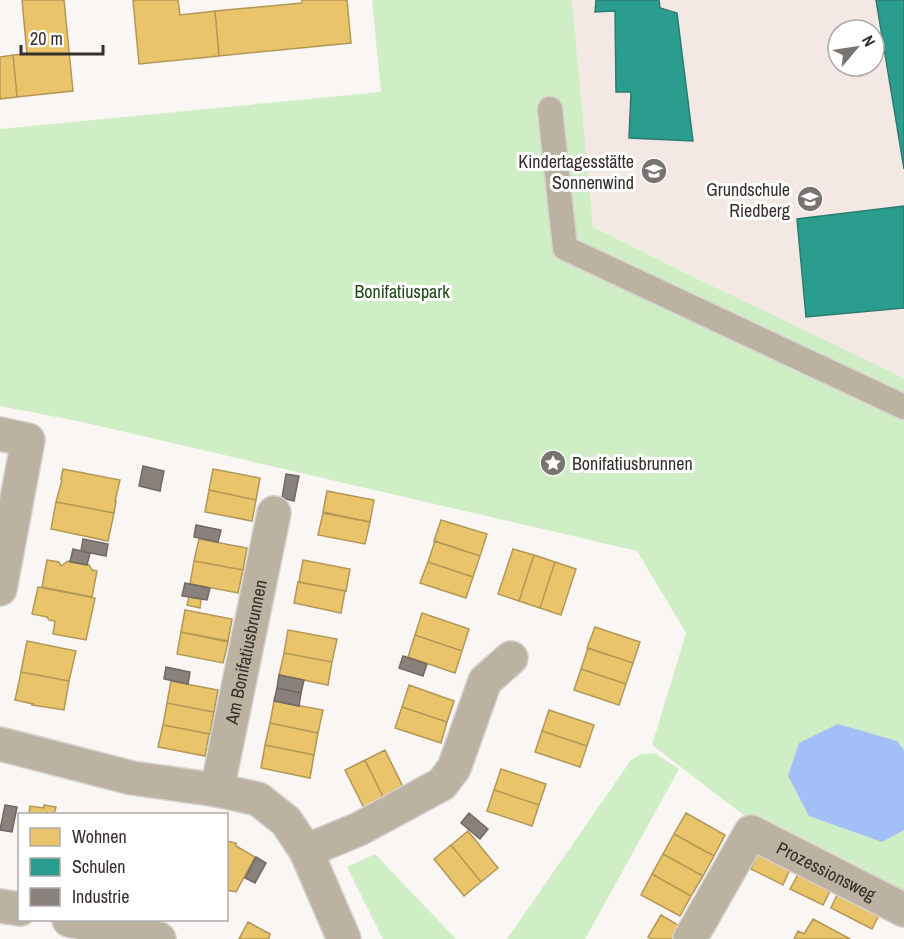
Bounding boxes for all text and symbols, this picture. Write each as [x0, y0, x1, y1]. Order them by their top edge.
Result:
scale bar [21, 18, 104, 56]
north arrow [826, 18, 886, 78]
text: 20 m [30, 26, 63, 51]
text: N [857, 31, 881, 50]
place label: Kindertagesstätte Sonnenwind [518, 149, 634, 195]
school or university icon: Kindertagesstätte Sonnenwind [639, 156, 669, 186]
place label: Grundschule Riedberg [706, 177, 791, 223]
school or university icon: Grundschule Riedberg [795, 184, 825, 214]
park label: Bonifatiuspark [354, 279, 450, 304]
place icon: Bonifatiusbrunnen [538, 448, 568, 478]
place label: Bonifatiusbrunnen [572, 451, 693, 476]
street label: Am Bonifatiusbrunnen [218, 577, 272, 727]
legend [18, 813, 228, 921]
text: Wohnen [72, 824, 127, 849]
street label: Prozessionsweg [773, 835, 881, 907]
text: Schulen [72, 854, 125, 879]
text: Industrie [72, 884, 129, 909]

